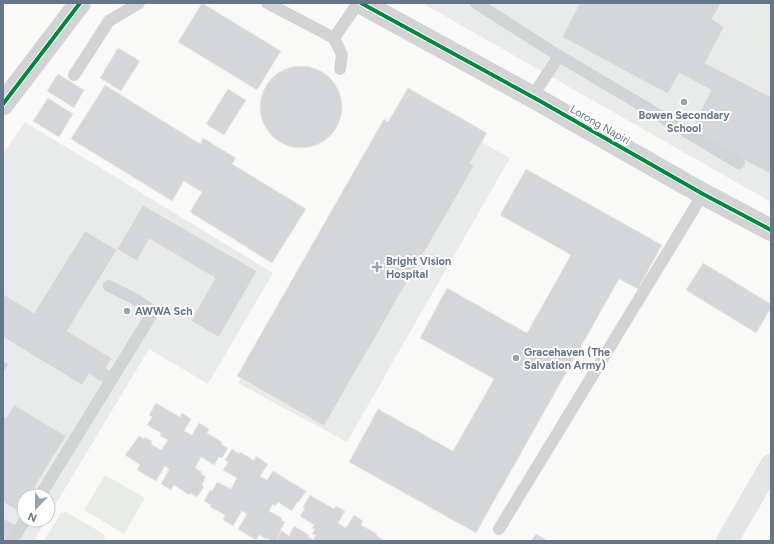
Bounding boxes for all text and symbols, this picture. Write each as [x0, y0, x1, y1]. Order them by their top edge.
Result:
marker: Bowen Secondary School [679, 97, 689, 107]
street label: Lorong Napiri [568, 103, 632, 147]
place label: Bowen Secondary School [638, 109, 730, 135]
place label: Bright Vision Hospital [386, 255, 451, 281]
marker: Bright Vision Hospital [371, 261, 383, 273]
place label: AWWA Sch [135, 305, 192, 318]
marker: AWWA Sch [122, 306, 132, 316]
place label: Gracehaven (The Salvation Army) [524, 346, 610, 372]
marker: Gracehaven (The Salvation Army) [511, 353, 521, 363]
north arrow [16, 488, 56, 528]
text: N [26, 509, 39, 524]

